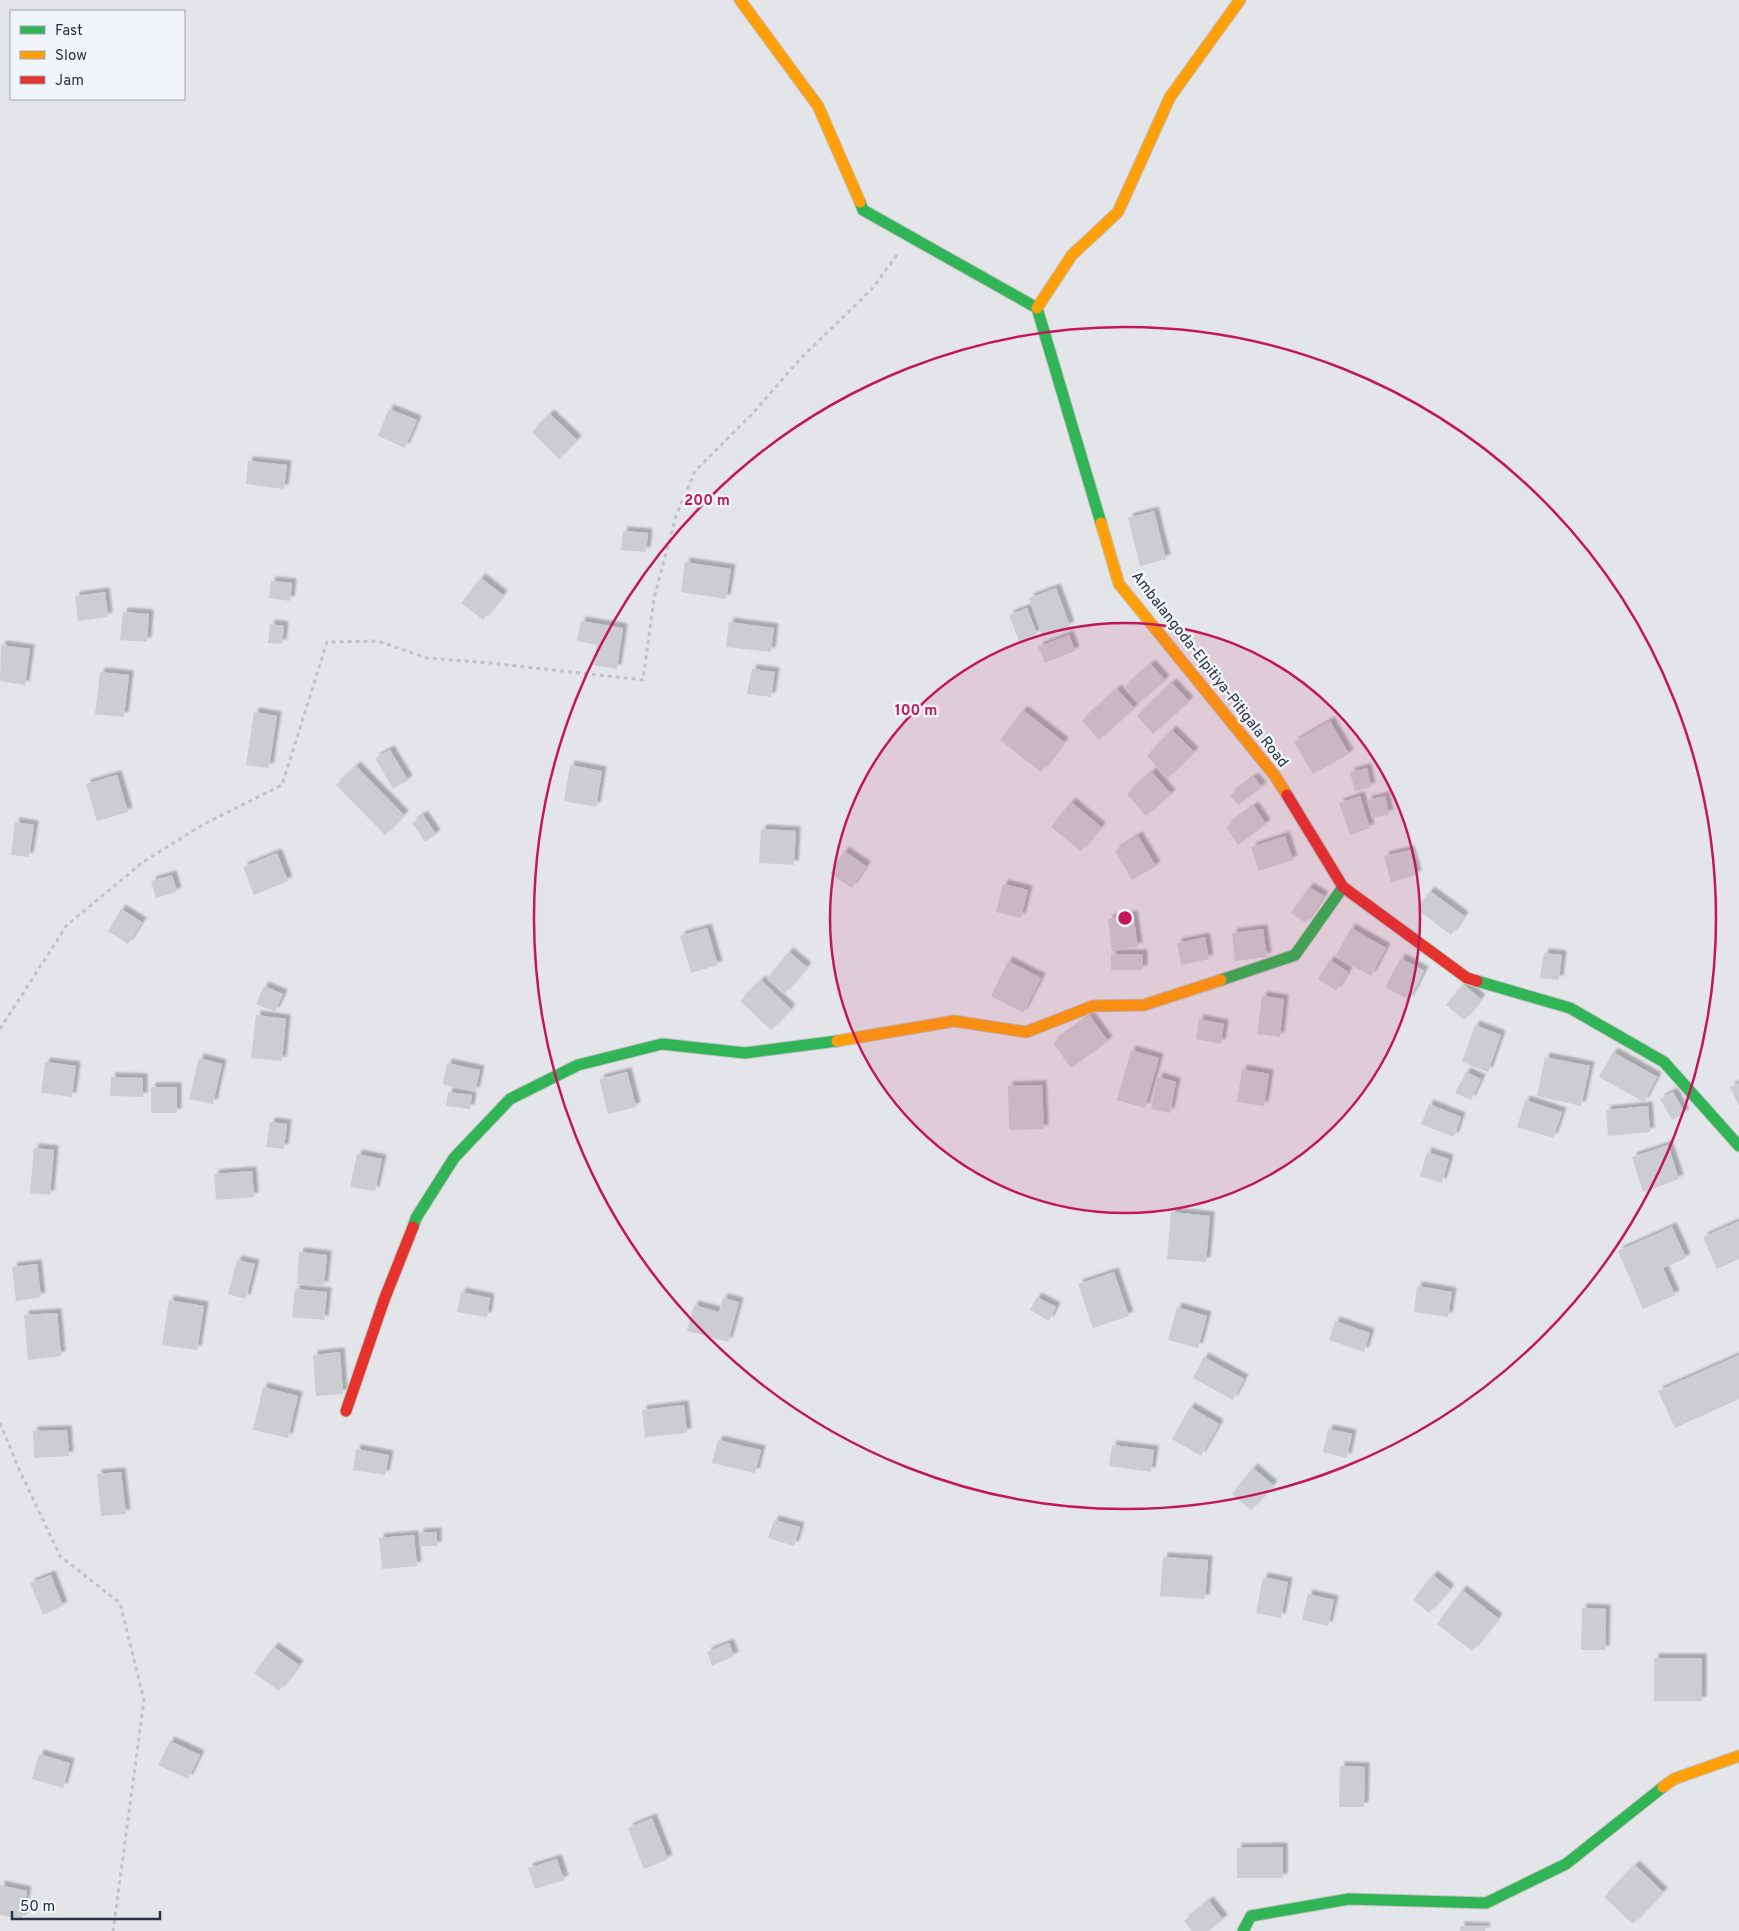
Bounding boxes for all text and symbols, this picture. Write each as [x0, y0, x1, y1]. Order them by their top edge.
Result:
legend [10, 10, 185, 100]
text: Fast [55, 22, 83, 41]
text: Slow [55, 47, 87, 66]
text: Jam [55, 72, 84, 91]
text: 200 m [684, 492, 730, 511]
street label: Ambalangoda-Elpitiya-Pitigala Road [1126, 568, 1292, 772]
text: 100 m [895, 702, 937, 721]
centre of rings [1116, 909, 1134, 927]
scale bar [12, 1888, 160, 1920]
text: 50 m [20, 1898, 55, 1917]

